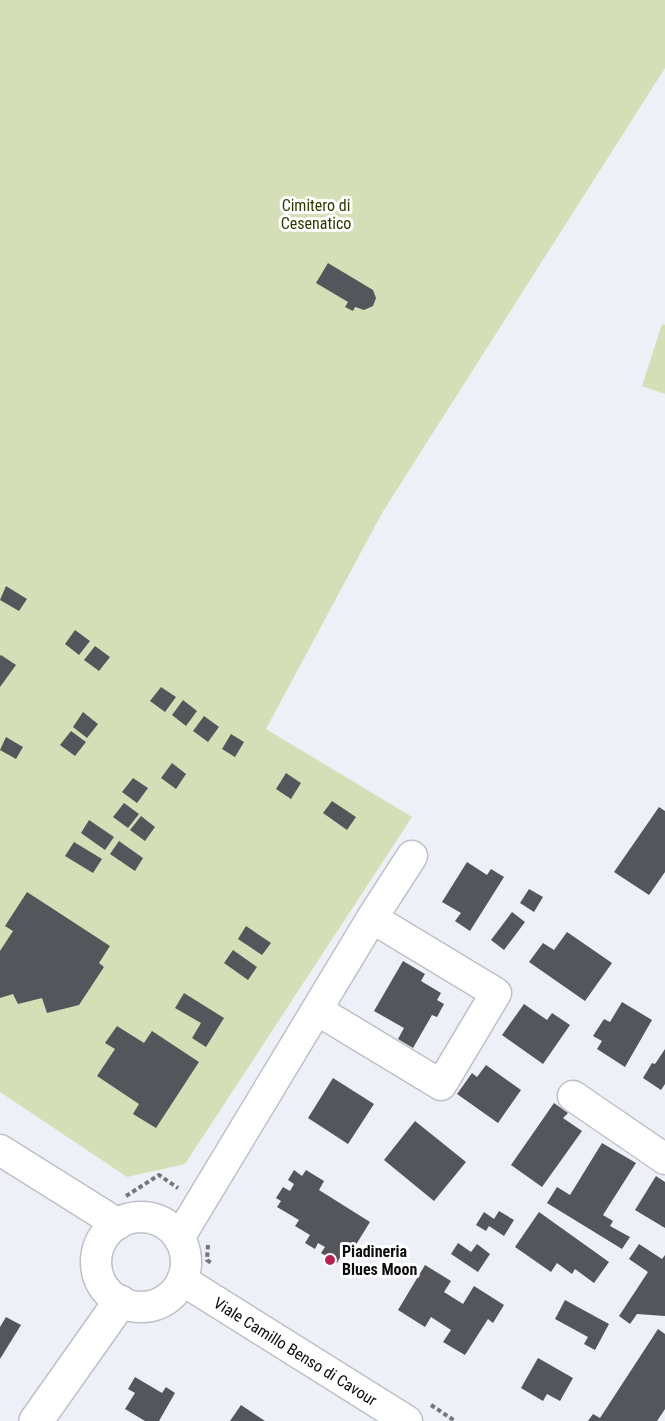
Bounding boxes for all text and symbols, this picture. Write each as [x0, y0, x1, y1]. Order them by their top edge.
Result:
park label: Cimitero di Cesenatico [281, 196, 351, 233]
place label: Piadineria Blues Moon [342, 1242, 418, 1279]
marker: Piadineria Blues Moon [323, 1253, 337, 1267]
street label: Viale Camillo Benso di Cavour [210, 1293, 380, 1410]

